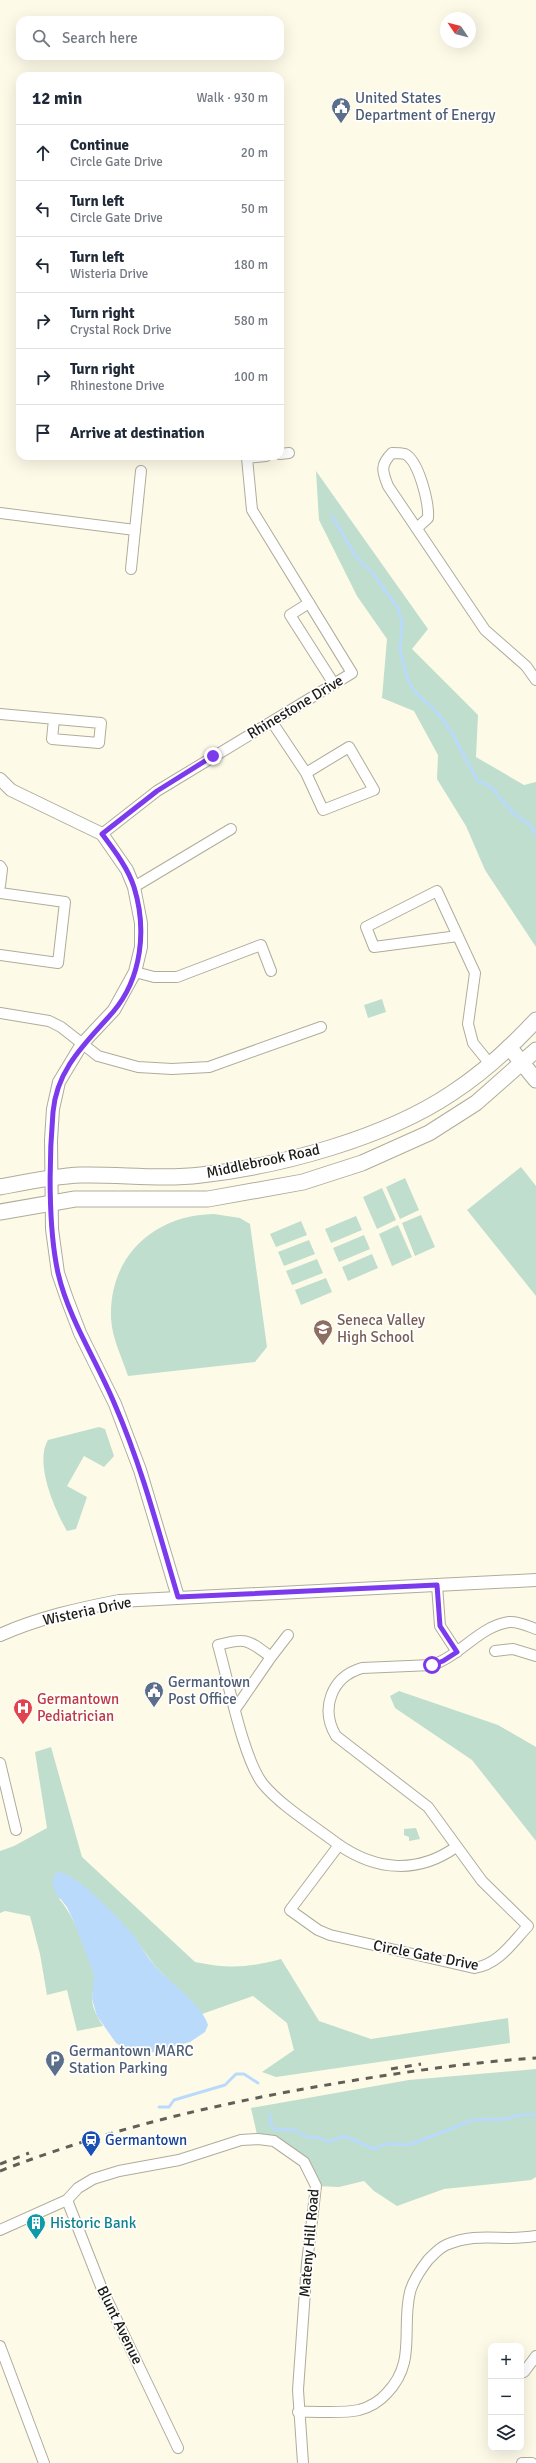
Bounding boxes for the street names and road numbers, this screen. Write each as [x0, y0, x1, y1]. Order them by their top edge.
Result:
street label: Rhinestone Drive [244, 671, 346, 743]
street label: Middlebrook Road [205, 1140, 321, 1182]
street label: Wisteria Drive [41, 1593, 133, 1629]
street label: Circle Gate Drive [372, 1936, 480, 1974]
street label: Mateny Hill Road [295, 2188, 323, 2298]
street label: Blunt Avenue [93, 2283, 147, 2367]

